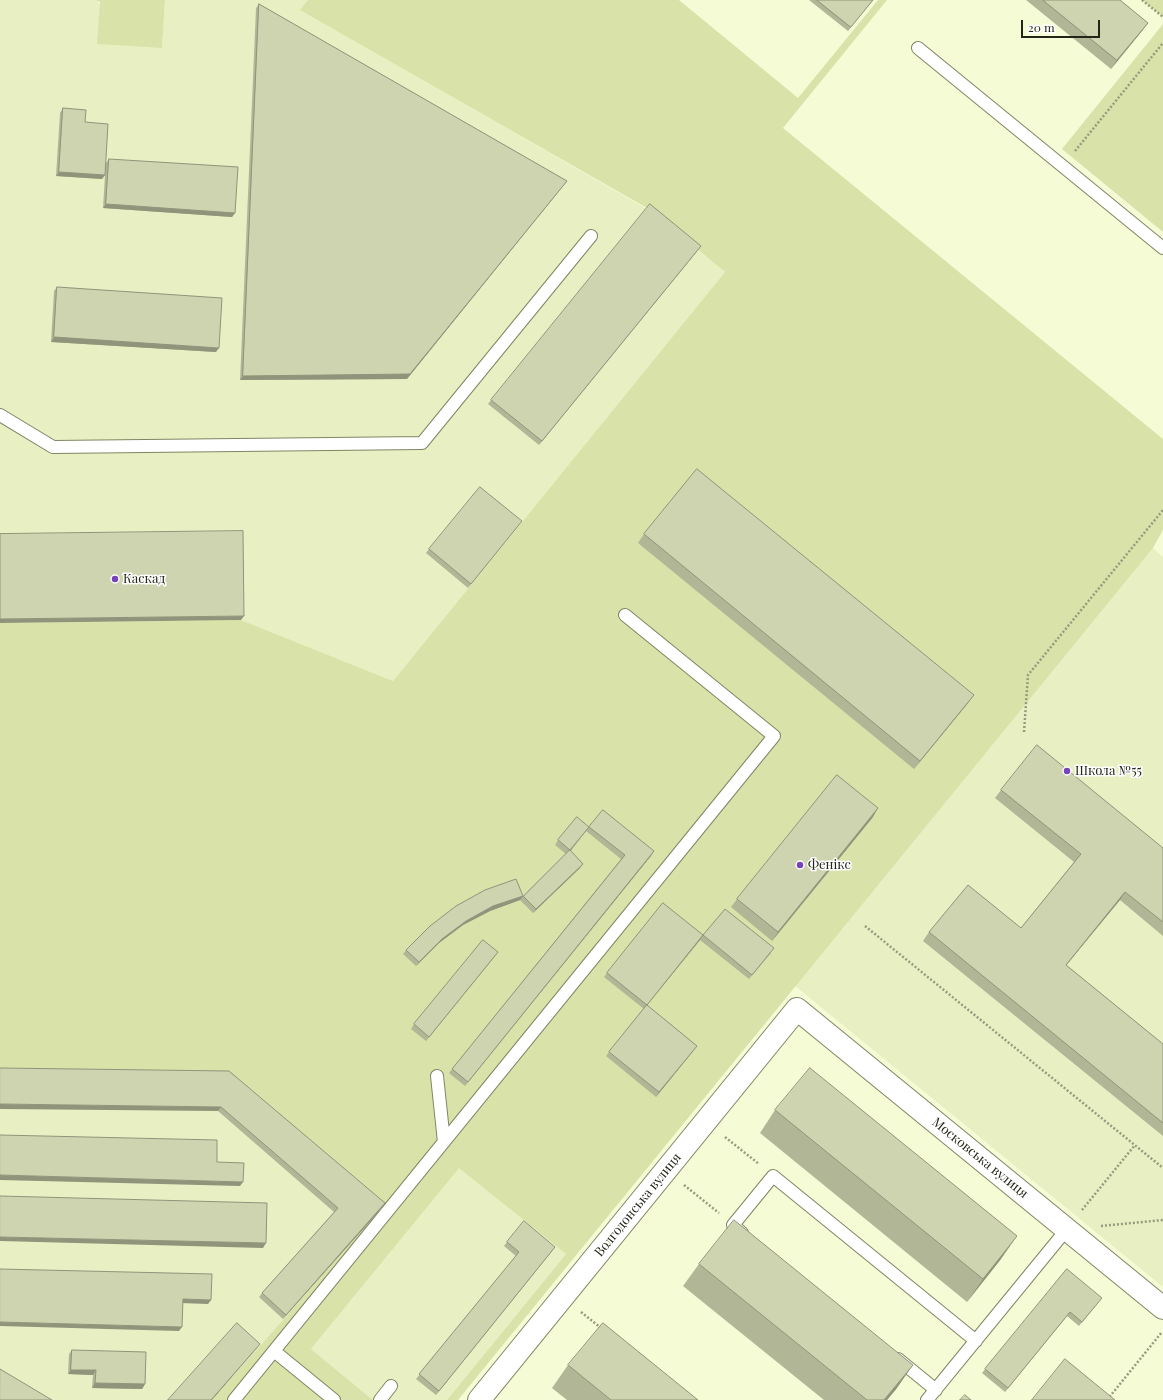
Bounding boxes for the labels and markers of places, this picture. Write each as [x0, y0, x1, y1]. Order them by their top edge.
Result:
place label: Каскад [123, 571, 165, 587]
marker: Каскад [110, 574, 120, 584]
place label: Школа №55 [1075, 763, 1142, 779]
marker: Школа №55 [1062, 766, 1072, 776]
place label: Фенікс [808, 857, 851, 873]
marker: Фенікс [795, 860, 805, 870]

